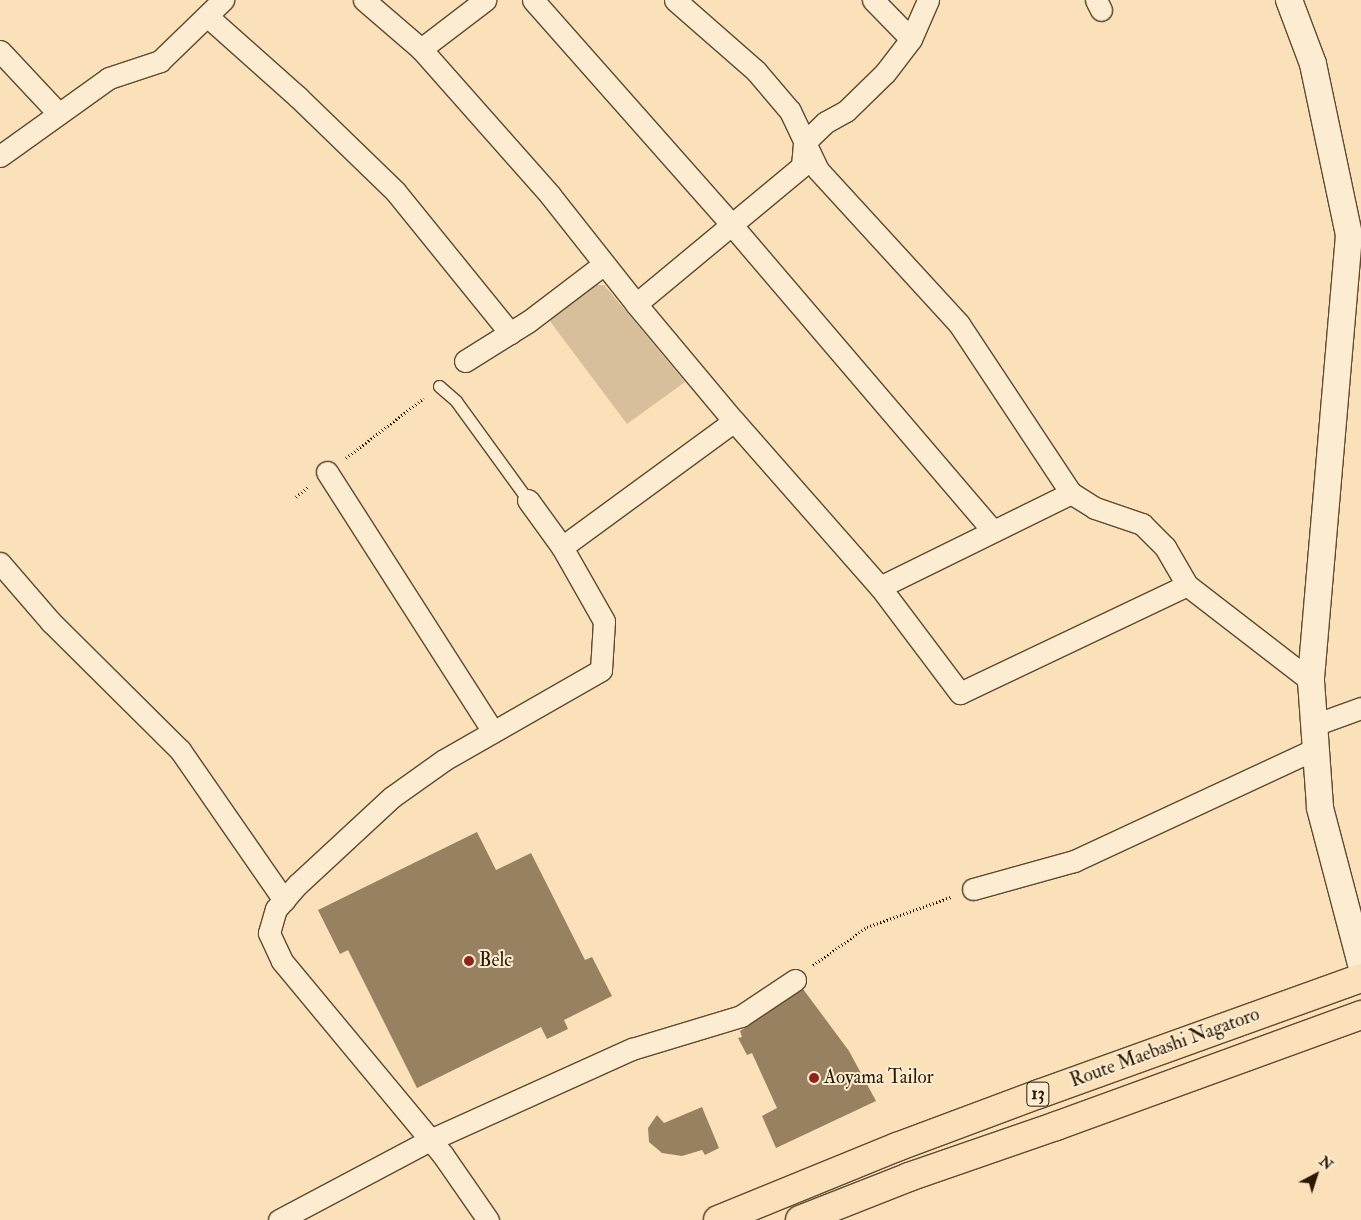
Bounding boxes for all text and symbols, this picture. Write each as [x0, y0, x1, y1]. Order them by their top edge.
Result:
place label: Belc [479, 950, 512, 972]
marker: Belc [463, 955, 475, 967]
street label: Route Maebashi Nagatoro [1067, 1003, 1263, 1093]
place label: Aoyama Tailor [824, 1067, 934, 1089]
marker: Aoyama Tailor [808, 1072, 820, 1084]
road number: 13 [1026, 1078, 1050, 1110]
north arrow [1291, 1150, 1341, 1200]
text: N [1316, 1153, 1336, 1174]

